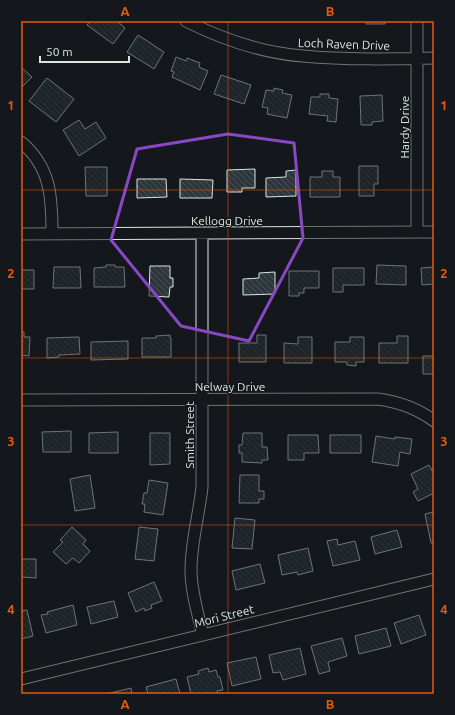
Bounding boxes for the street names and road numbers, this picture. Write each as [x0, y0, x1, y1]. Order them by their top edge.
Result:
street label: Loch Raven Drive [298, 36, 390, 52]
street label: Hardy Drive [398, 96, 411, 159]
street label: Kellogg Drive [191, 214, 263, 227]
street label: Nelway Drive [195, 380, 265, 393]
street label: Smith Street [183, 401, 196, 469]
street label: Mori Street [193, 602, 256, 630]

